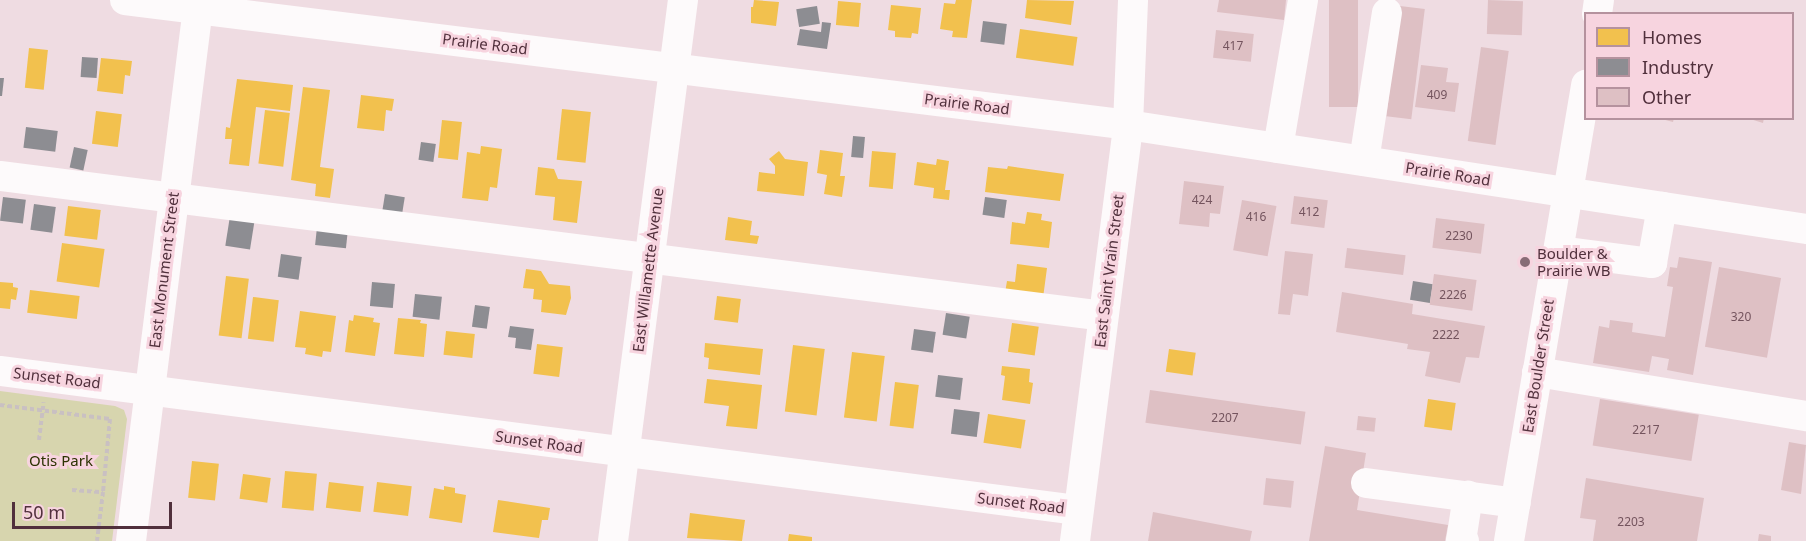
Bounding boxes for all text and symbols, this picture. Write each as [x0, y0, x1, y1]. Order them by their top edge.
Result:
legend [1584, 12, 1794, 120]
text: Homes [1642, 25, 1702, 49]
street label: Prairie Road [441, 30, 529, 58]
house number: 417 [1223, 39, 1243, 53]
text: Industry [1642, 55, 1713, 79]
text: Other [1642, 85, 1691, 109]
house number: 409 [1427, 88, 1447, 102]
street label: Prairie Road [923, 90, 1011, 118]
street label: Prairie Road [1404, 158, 1492, 190]
street label: East Willamette Avenue [629, 187, 667, 353]
street label: East Monument Street [145, 191, 183, 349]
street label: East Saint Vrain Street [1091, 193, 1127, 349]
house number: 424 [1192, 193, 1212, 207]
house number: 412 [1299, 205, 1319, 219]
house number: 416 [1246, 210, 1266, 224]
house number: 2230 [1445, 229, 1473, 243]
place label: Boulder & Prairie WB [1537, 244, 1610, 279]
marker: Boulder & Prairie WB [1518, 255, 1532, 269]
house number: 2226 [1439, 288, 1467, 302]
street label: East Boulder Street [1519, 298, 1557, 434]
house number: 320 [1731, 310, 1751, 324]
house number: 2222 [1432, 328, 1460, 342]
street label: Sunset Road [12, 364, 102, 392]
house number: 2207 [1211, 411, 1239, 425]
house number: 2217 [1632, 423, 1660, 437]
street label: Sunset Road [494, 427, 584, 457]
park label: Otis Park [29, 452, 93, 470]
street label: Sunset Road [976, 489, 1066, 517]
scale bar [15, 490, 176, 528]
text: 50 m [23, 500, 65, 524]
house number: 2203 [1617, 515, 1645, 529]

